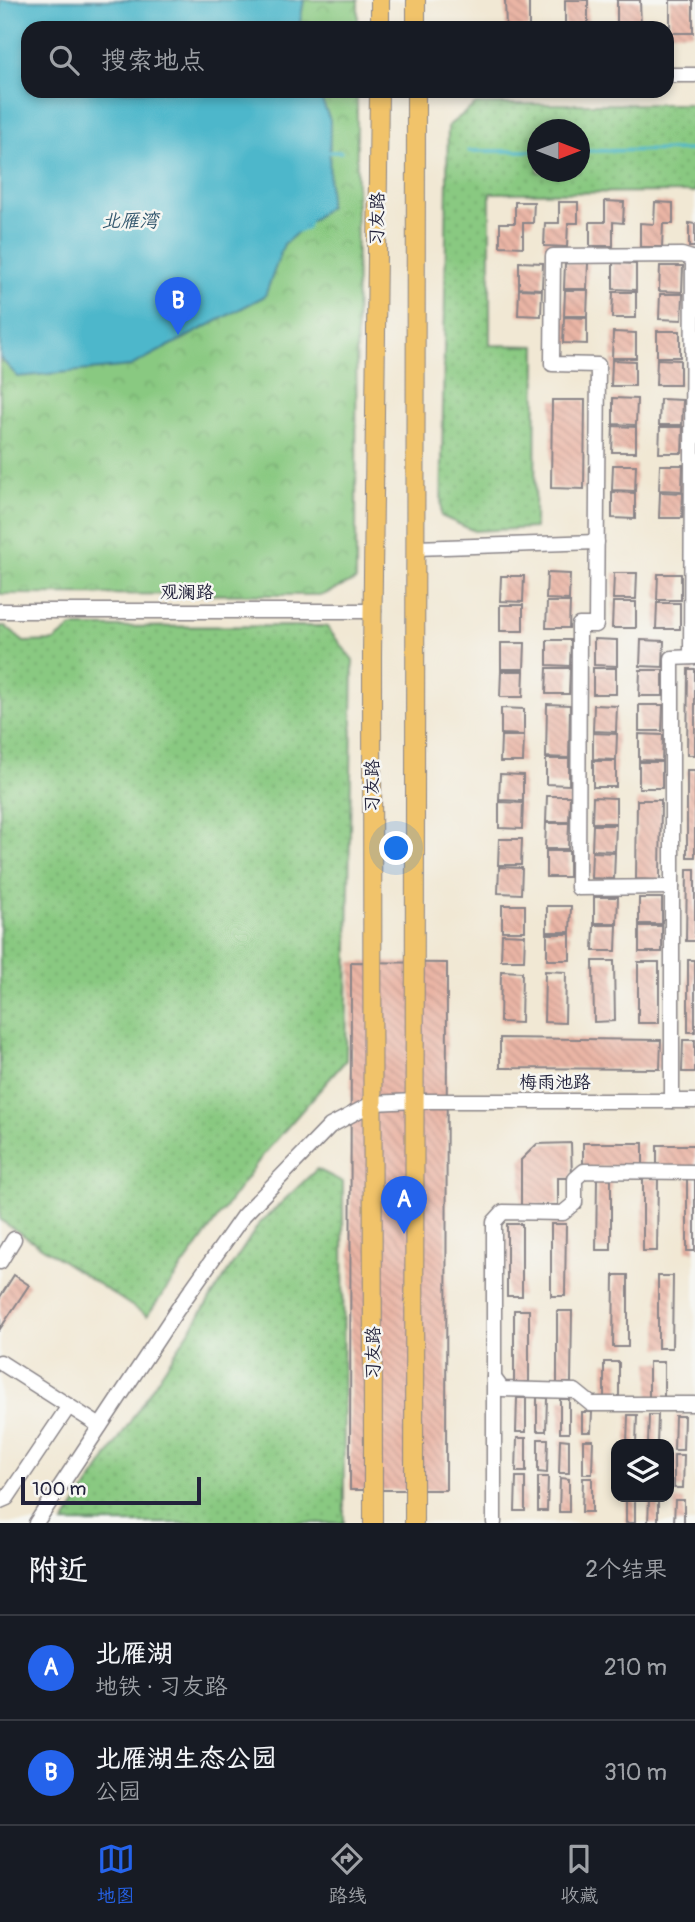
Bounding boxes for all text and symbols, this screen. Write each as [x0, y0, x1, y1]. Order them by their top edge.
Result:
search box [21, 21, 674, 98]
icon: search [45, 41, 83, 79]
text: 搜索地点 [101, 45, 205, 77]
north arrow [527, 119, 590, 182]
street label: 习友路 [366, 192, 389, 246]
water label: 北雁湾 [101, 209, 161, 233]
pin: B [155, 277, 201, 335]
street label: 观澜路 [160, 581, 214, 604]
street label: 习友路 [361, 759, 384, 813]
your location [379, 831, 413, 865]
street label: 梅雨池路 [519, 1071, 591, 1094]
pin: A [381, 1176, 427, 1234]
street label: 习友路 [362, 1326, 385, 1380]
map controls [611, 1439, 674, 1502]
button: layers [611, 1439, 674, 1502]
scale bar [21, 1474, 201, 1506]
text: 100 m [32, 1477, 86, 1501]
text: 附近 [28, 1552, 88, 1589]
text: 2个结果 [585, 1555, 667, 1584]
text: 北雁湖 [95, 1638, 173, 1670]
text: A [44, 1653, 58, 1682]
text: 210 m [604, 1653, 667, 1682]
text: 地铁 · 习友路 [95, 1672, 227, 1701]
text: 北雁湖生态公园 [95, 1743, 277, 1775]
text: B [44, 1758, 58, 1787]
text: 310 m [604, 1758, 667, 1787]
text: 公园 [95, 1777, 141, 1806]
tab: 地图 [97, 1840, 135, 1908]
tab: 路线 [328, 1840, 366, 1908]
tab: 收藏 [560, 1840, 598, 1908]

